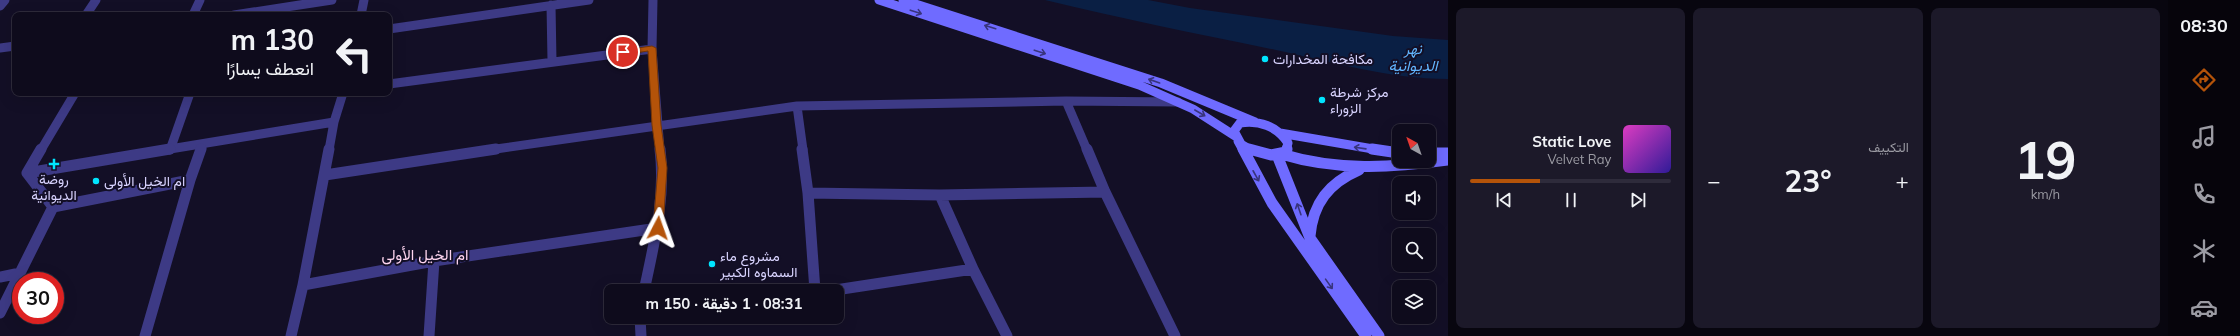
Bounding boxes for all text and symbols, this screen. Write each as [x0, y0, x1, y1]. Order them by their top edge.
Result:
one-way arrow [909, 9, 922, 16]
text: 08:30 [2180, 14, 2228, 37]
text: 130 m [231, 22, 314, 57]
one-way arrow [985, 23, 997, 31]
icon: left [328, 28, 380, 80]
pin [606, 35, 640, 69]
water label: نهر الديوانية [1389, 39, 1439, 75]
icon: arrive [612, 41, 634, 63]
one-way arrow [1033, 49, 1046, 56]
place label: مكافحة المخدارات [1273, 50, 1373, 68]
marker: مكافحة المخدارات [1260, 54, 1270, 64]
text: انعطف يسارًا [226, 57, 314, 80]
icon: directions [2190, 66, 2218, 94]
one-way arrow [1148, 76, 1160, 84]
place label: مركز شرطة الزوراء [1330, 83, 1389, 117]
marker: مركز شرطة الزوراء [1317, 95, 1327, 105]
one-way arrow [1194, 110, 1206, 118]
icon: music [2190, 123, 2218, 151]
north arrow [1392, 124, 1436, 168]
map controls [1392, 124, 1436, 324]
text: 19 [2014, 127, 2077, 192]
text: Static Love [1532, 132, 1611, 151]
text: التكييف [1868, 139, 1909, 155]
one-way arrow [1354, 144, 1367, 152]
text: Velvet Ray [1547, 151, 1611, 167]
marker: روضة الديوانية [49, 159, 59, 169]
text: 23° [1784, 162, 1832, 200]
text: − [1707, 167, 1721, 195]
text: + [1895, 167, 1909, 195]
place label: روضة الديوانية [31, 170, 77, 204]
one-way arrow [1253, 170, 1260, 182]
place label: ام الخيل الأولى [104, 172, 185, 190]
marker: ام الخيل الأولى [91, 176, 101, 186]
button: sound [1392, 176, 1436, 220]
icon: phone [2190, 180, 2218, 208]
text: km/h [2031, 186, 2060, 202]
icon: previous [1493, 189, 1515, 211]
icon: pause [1560, 189, 1582, 211]
icon: next [1627, 189, 1649, 211]
one-way arrow [1294, 203, 1302, 215]
position arrow [637, 207, 679, 249]
button: search [1392, 228, 1436, 272]
icon: climate [2190, 237, 2218, 265]
district label: ام الخيل الأولى [382, 245, 468, 265]
place label: مشروع ماء السماوه الكبير [719, 247, 797, 281]
marker: مشروع ماء السماوه الكبير [707, 259, 717, 269]
speed limit sign: 30 [12, 272, 64, 324]
one-way arrow [1325, 278, 1333, 289]
button: layers [1392, 280, 1436, 324]
text: 08:31 · 1 دقيقة · 150 m [646, 294, 802, 313]
icon: car [2190, 294, 2218, 322]

